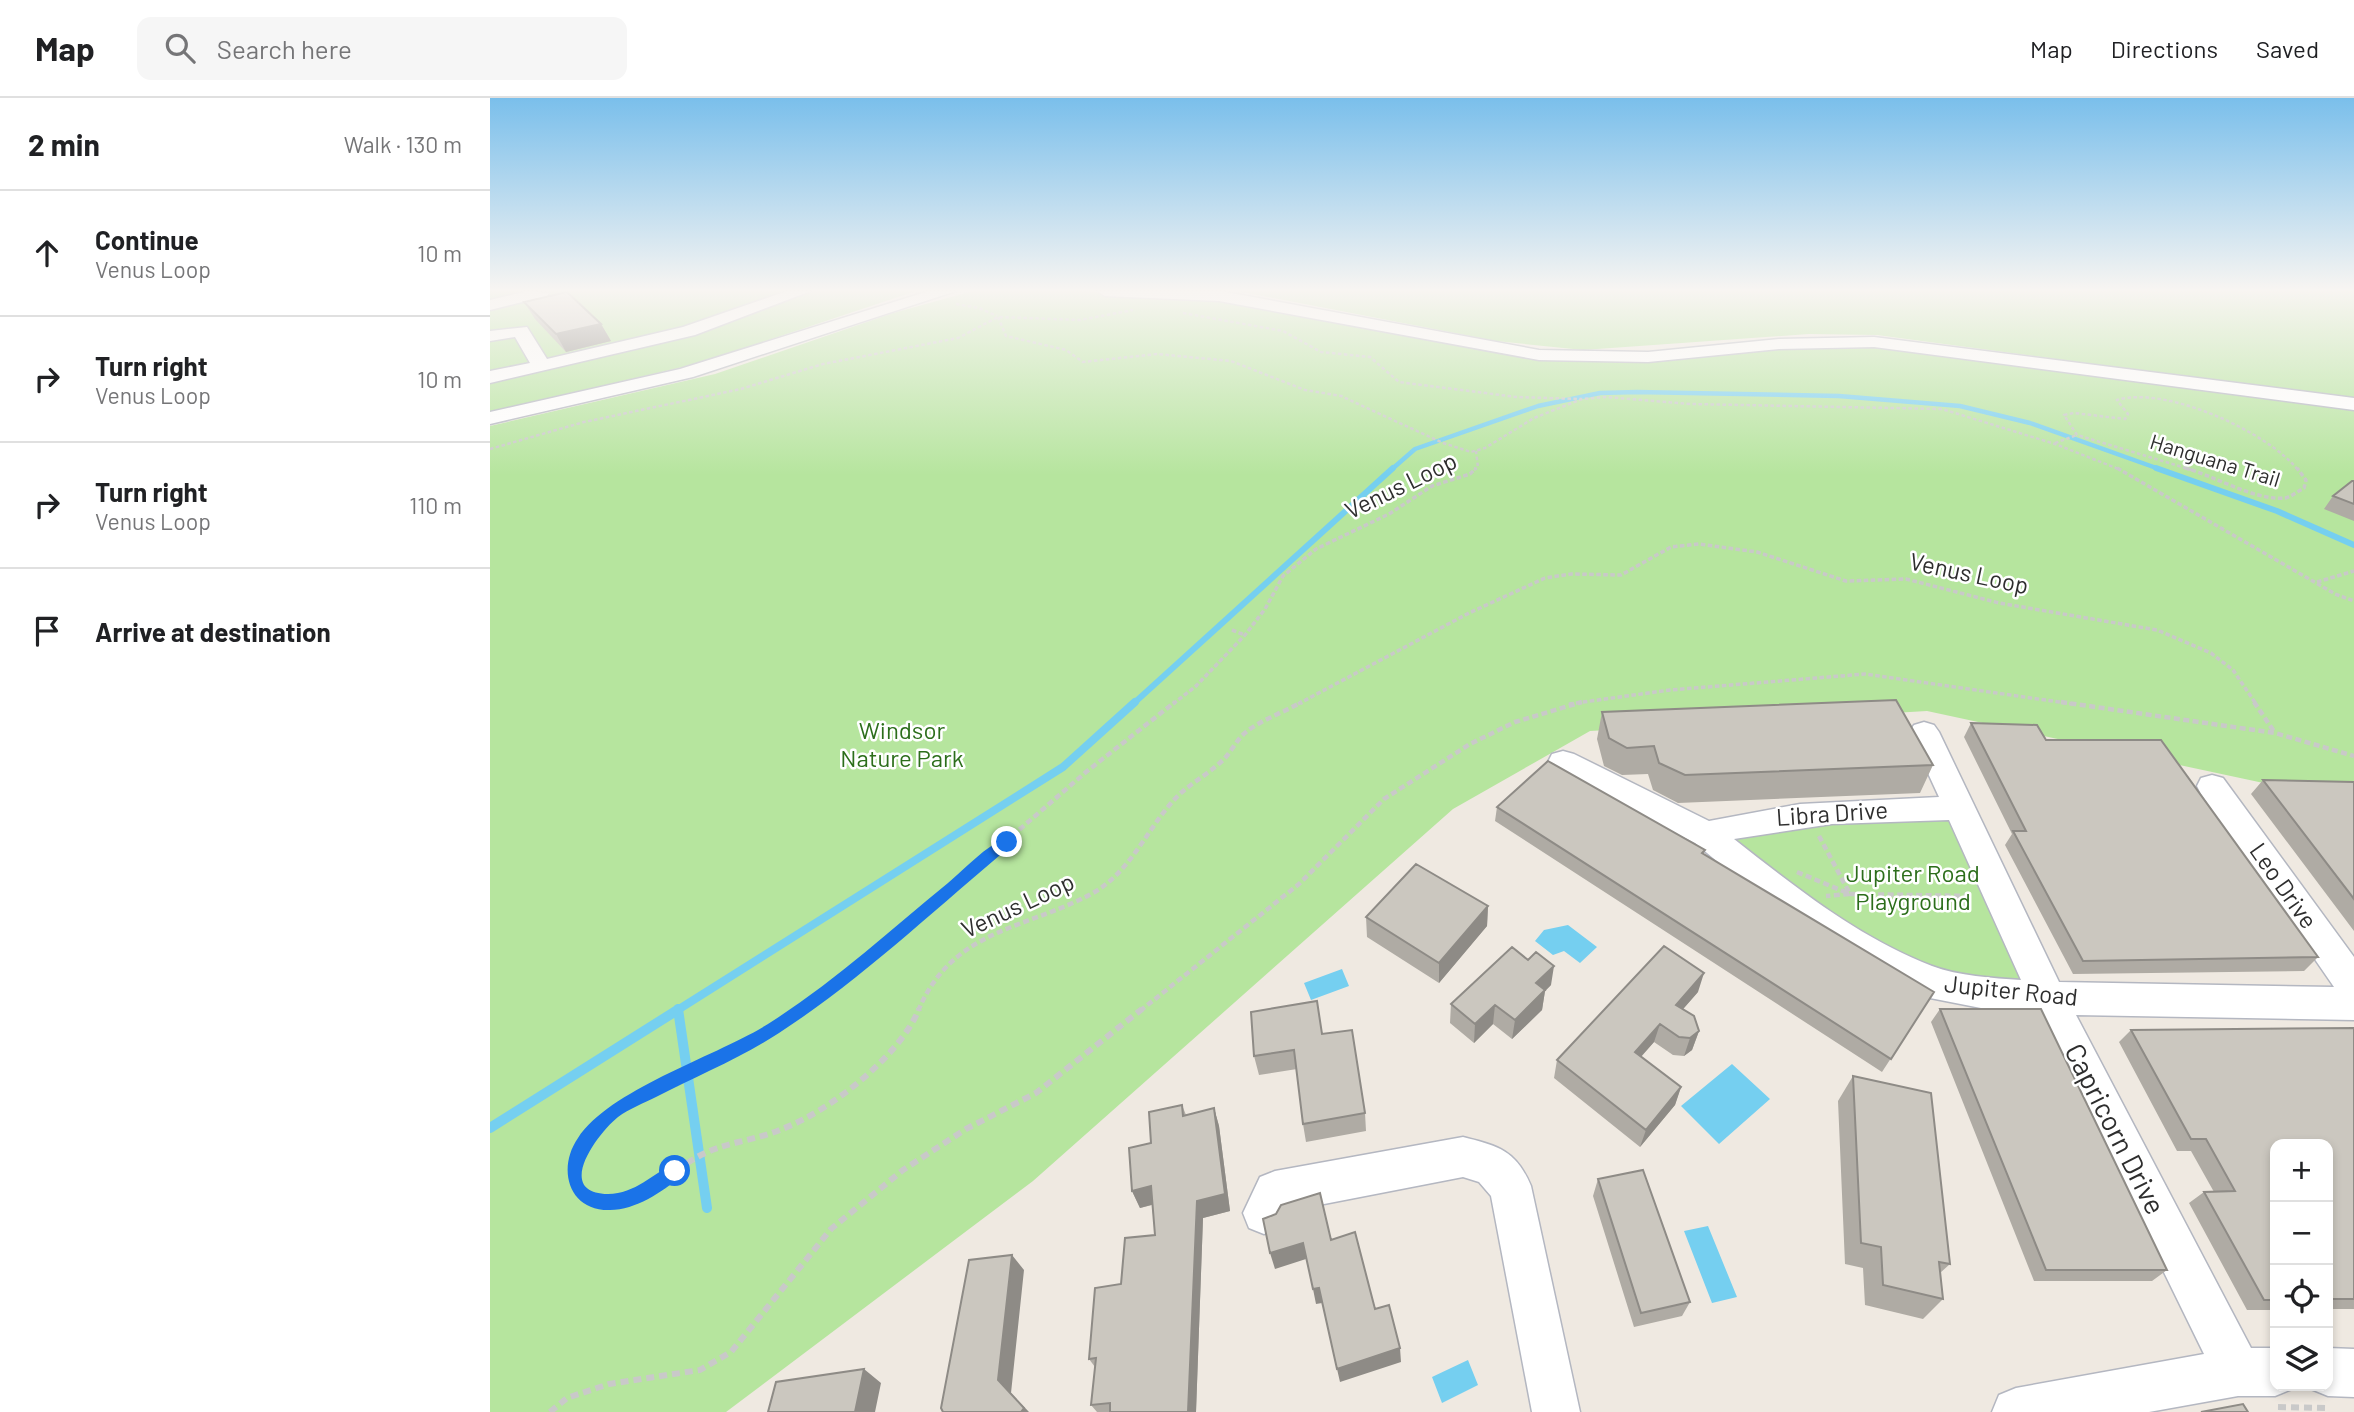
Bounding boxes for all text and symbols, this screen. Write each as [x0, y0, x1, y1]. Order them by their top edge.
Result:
search box [137, 17, 627, 80]
text: Map [35, 28, 95, 68]
icon: search [161, 29, 199, 67]
text: Search here [217, 33, 352, 64]
text: Map [2030, 34, 2073, 63]
text: Directions [2111, 34, 2218, 63]
text: Saved [2256, 34, 2319, 63]
text: 2 min [28, 126, 100, 162]
text: Walk · 130 m [344, 130, 462, 158]
text: Continue [95, 224, 199, 255]
icon: ahead [28, 234, 66, 272]
text: 10 m [417, 239, 462, 267]
text: Venus Loop [95, 255, 211, 283]
text: Turn right [95, 350, 208, 381]
icon: right [28, 360, 66, 398]
text: 10 m [417, 365, 462, 393]
text: Venus Loop [95, 381, 211, 409]
street label: Hanguana Trail [2147, 428, 2283, 491]
street label: Venus Loop [1340, 445, 1461, 524]
text: Turn right [95, 476, 208, 507]
icon: right [28, 486, 66, 524]
text: 110 m [409, 491, 462, 519]
text: Venus Loop [95, 507, 211, 535]
street label: Venus Loop [1907, 546, 2031, 599]
icon: arrive [28, 612, 66, 650]
text: Arrive at destination [95, 616, 331, 647]
park label: Windsor Nature Park [840, 715, 964, 772]
street label: Libra Drive [1775, 794, 1889, 831]
route end [991, 826, 1022, 857]
street label: Leo Drive [2244, 837, 2324, 934]
park label: Jupiter Road Playground [1846, 858, 1980, 915]
street label: Venus Loop [956, 866, 1078, 943]
street label: Jupiter Road [1943, 968, 2079, 1011]
street label: Capricorn Drive [2058, 1038, 2173, 1220]
map controls [2270, 1139, 2333, 1391]
button: + [2270, 1139, 2333, 1202]
route start [659, 1155, 690, 1186]
button: − [2270, 1202, 2333, 1265]
button: locate [2270, 1265, 2333, 1328]
button: layers [2270, 1328, 2333, 1391]

